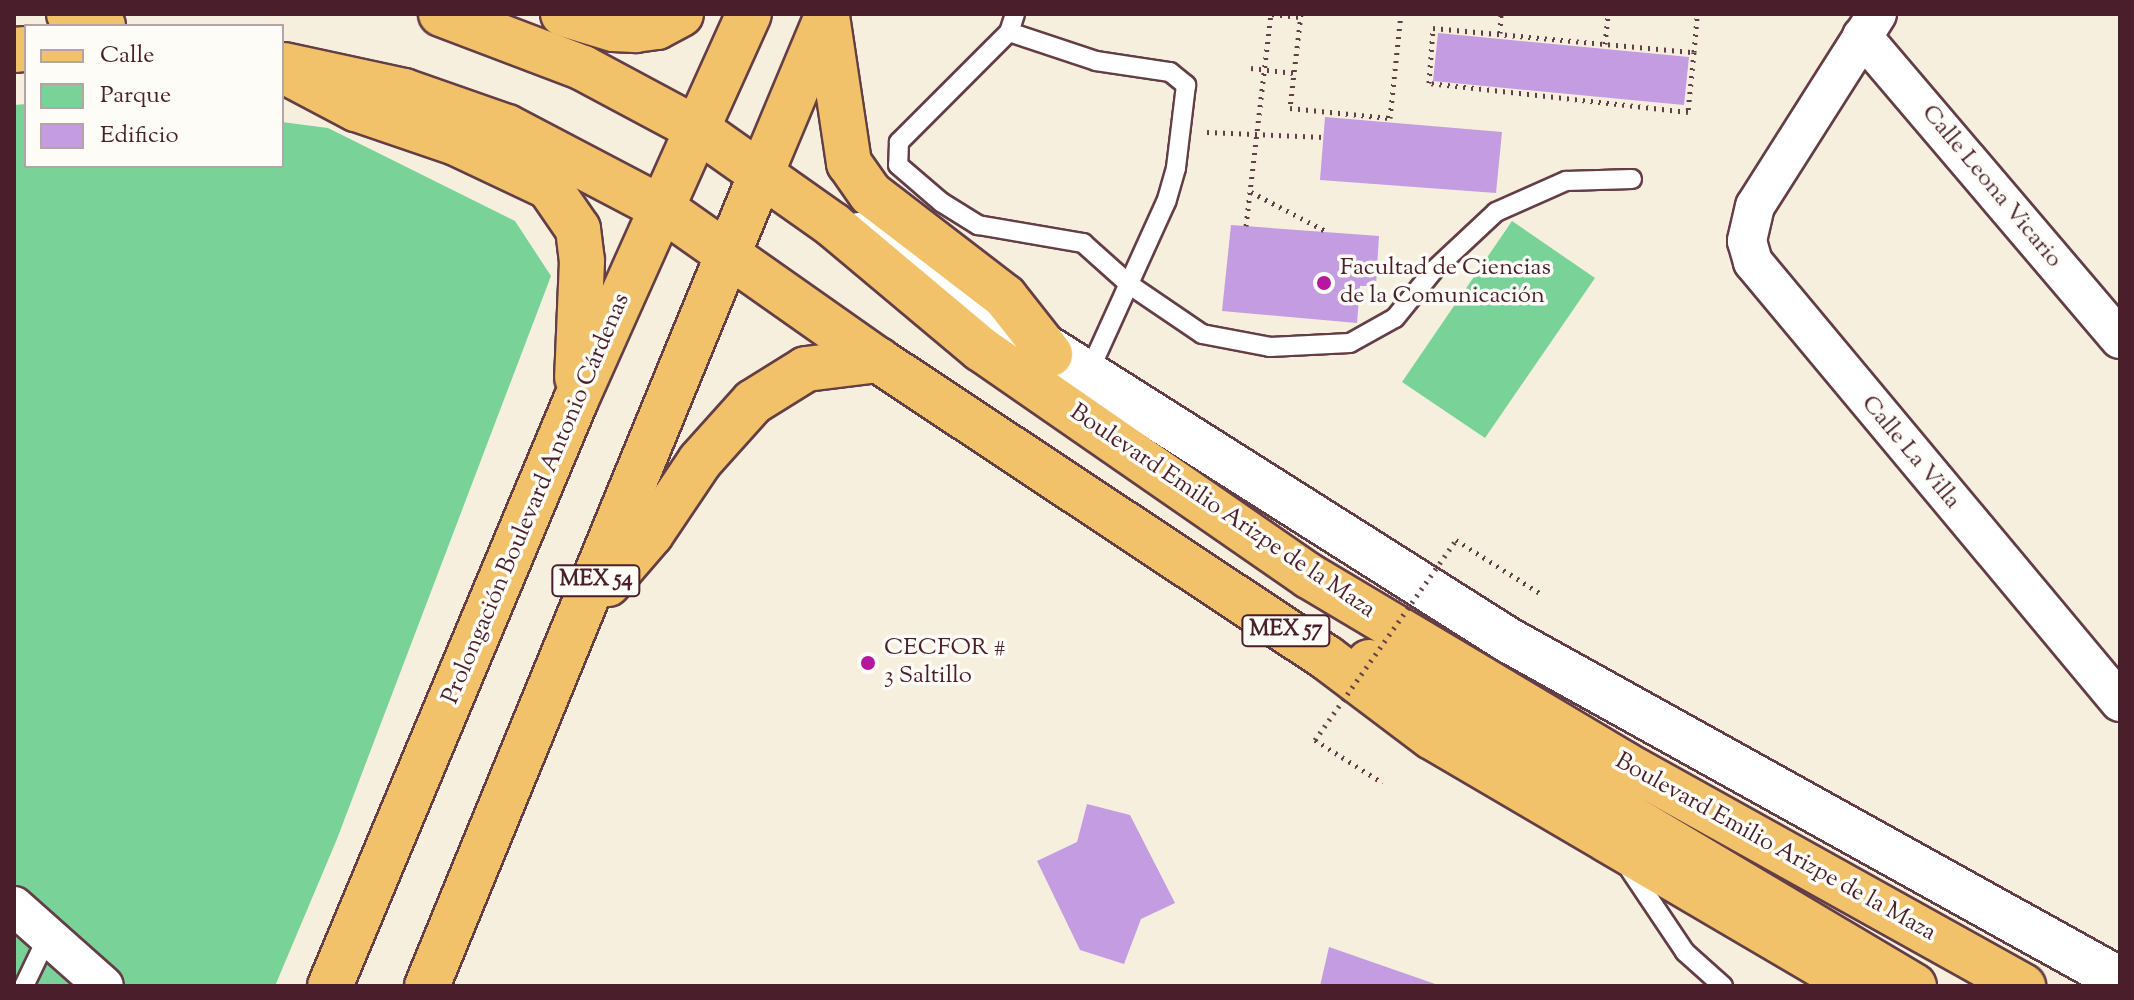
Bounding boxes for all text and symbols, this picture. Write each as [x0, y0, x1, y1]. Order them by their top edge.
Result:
legend [24, 24, 284, 168]
text: Calle [100, 39, 154, 73]
text: Parque [100, 79, 171, 113]
street label: Calle Leona Vicario [1914, 100, 2068, 274]
text: Edificio [100, 119, 179, 153]
place label: Facultad de Ciencias de la Comunicación [1340, 255, 1551, 311]
marker: Facultad de Ciencias de la Comunicación [1315, 274, 1333, 292]
street label: Prolongación Boulevard Antonio Cárdenas [437, 289, 637, 709]
street label: Calle La Villa [1854, 390, 1966, 516]
street label: Boulevard Emilio Arizpe de la Maza [1064, 399, 1380, 625]
road number: MEX 54 [550, 563, 642, 599]
road number: MEX 57 [1240, 613, 1332, 649]
place label: CECFOR # 3 Saltillo [884, 635, 1006, 691]
marker: CECFOR # 3 Saltillo [859, 654, 877, 672]
street label: Boulevard Emilio Arizpe de la Maza [1610, 748, 1940, 948]

